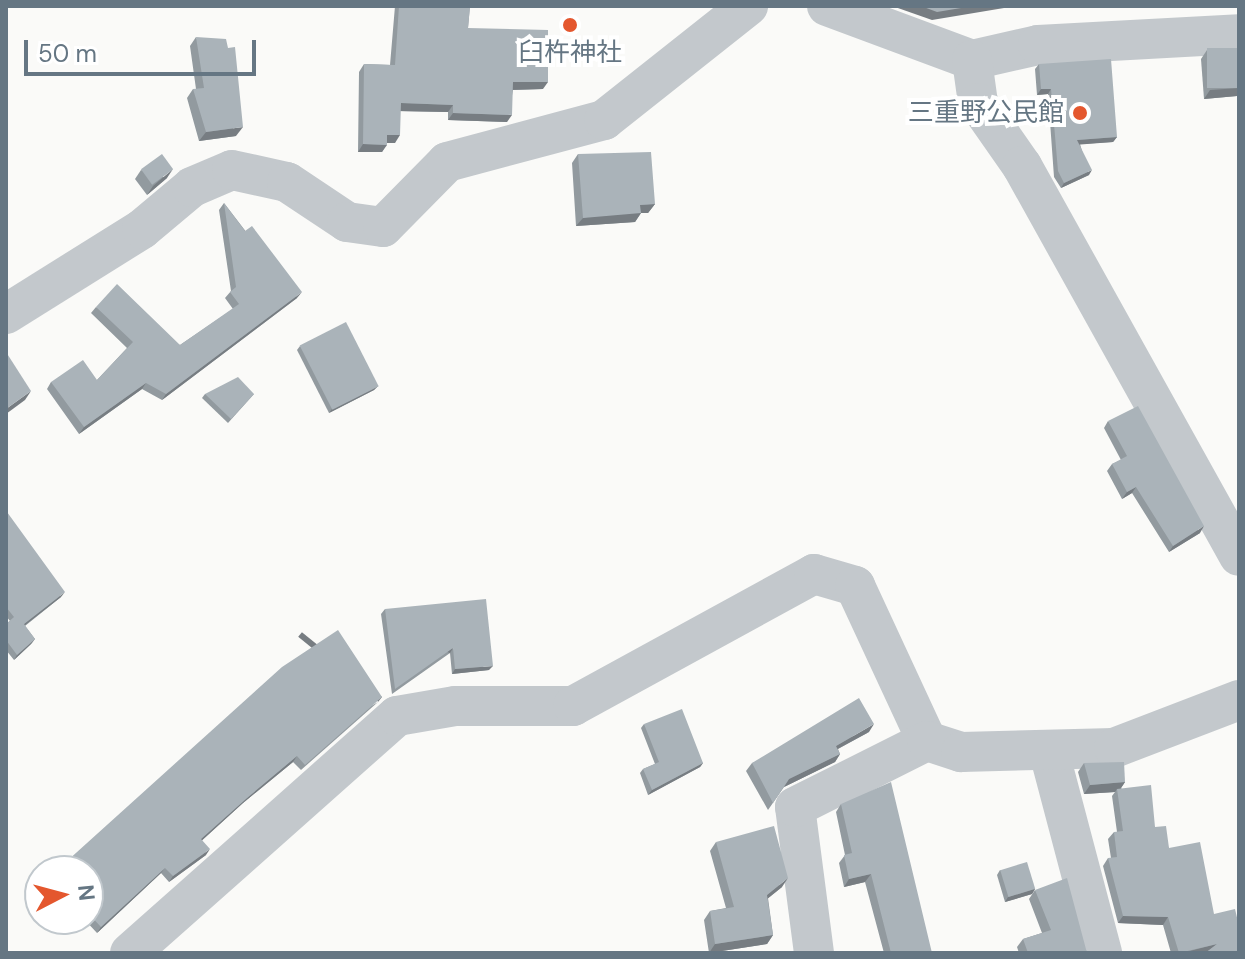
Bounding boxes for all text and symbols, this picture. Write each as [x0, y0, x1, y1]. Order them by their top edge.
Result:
marker: 臼杵神社 [561, 16, 579, 34]
scale bar [28, 24, 260, 74]
place label: 臼杵神社 [518, 37, 622, 69]
text: 50 m [38, 38, 97, 69]
place label: 三重野公民館 [908, 97, 1064, 129]
marker: 三重野公民館 [1071, 104, 1089, 122]
north arrow [24, 855, 104, 935]
text: N [71, 883, 102, 902]

